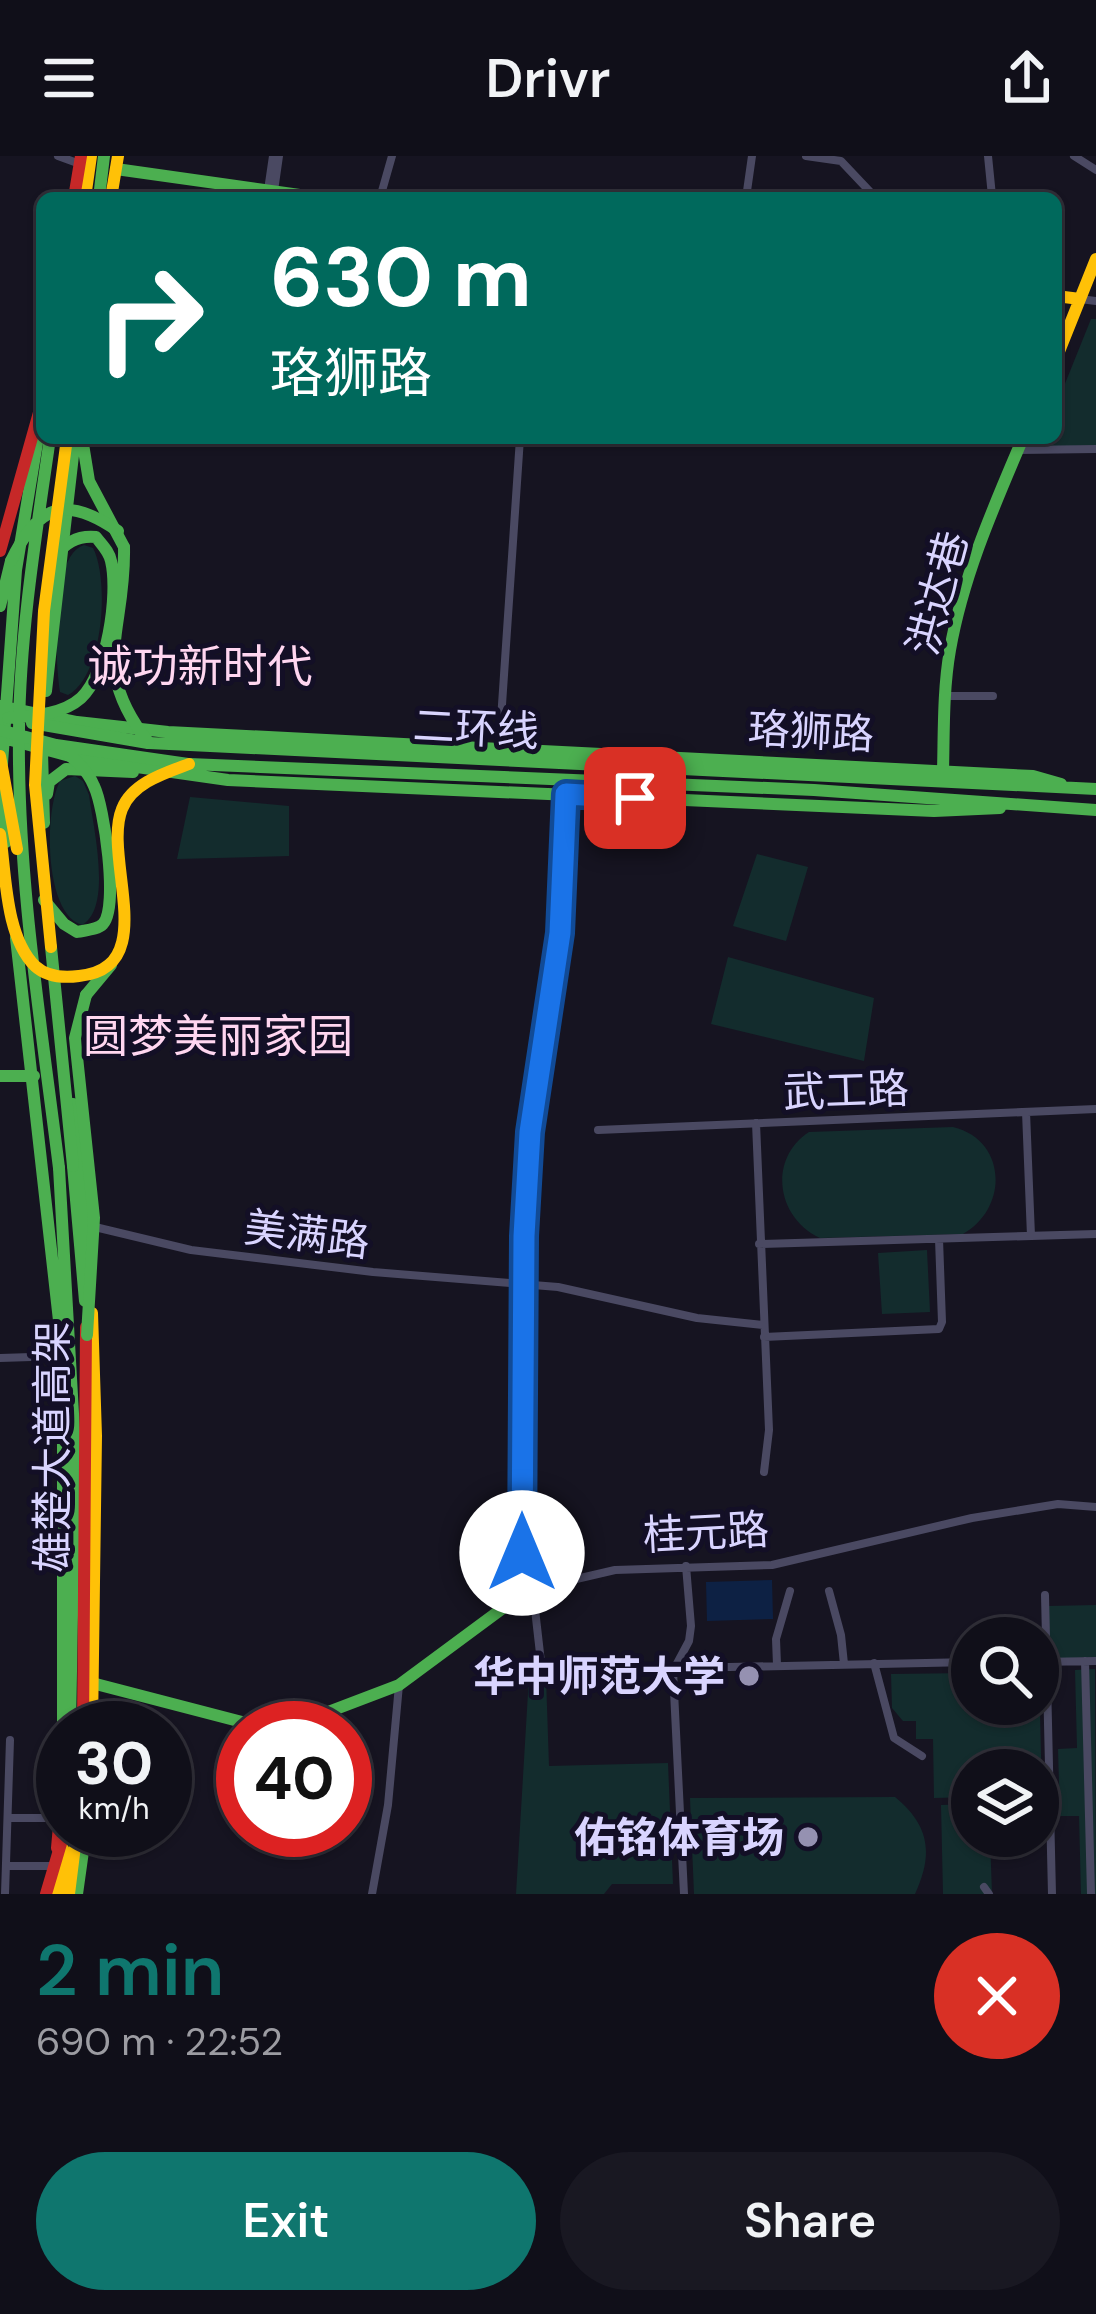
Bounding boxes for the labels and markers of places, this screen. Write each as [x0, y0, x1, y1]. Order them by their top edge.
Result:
pin [584, 747, 686, 849]
place label: 华中师范大学 [473, 1649, 725, 1704]
marker: 华中师范大学 [736, 1663, 762, 1689]
place label: 佑铭体育场 [574, 1810, 784, 1865]
marker: 佑铭体育场 [795, 1824, 821, 1850]

